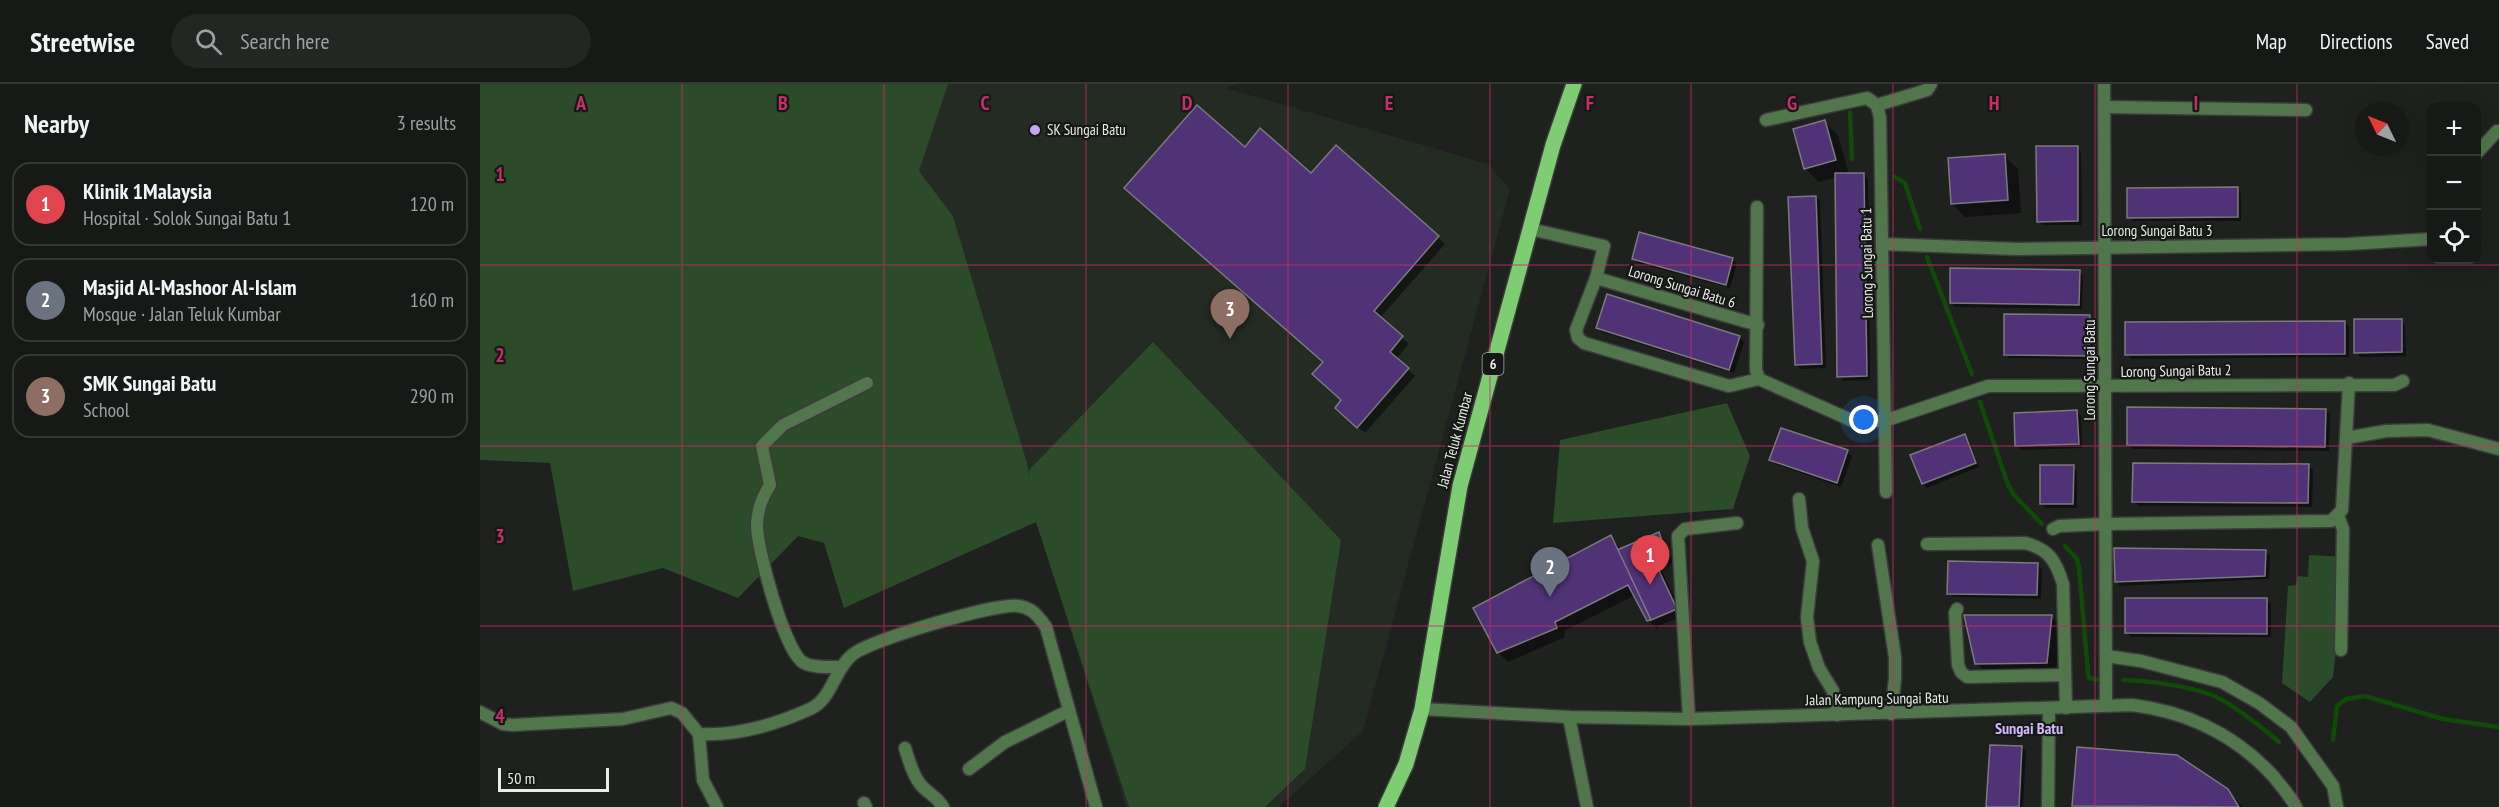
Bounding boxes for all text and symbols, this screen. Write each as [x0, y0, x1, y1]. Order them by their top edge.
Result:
search box [171, 14, 591, 68]
text: Streetwise [30, 23, 135, 60]
icon: search [192, 25, 225, 58]
text: Search here [240, 27, 330, 55]
text: Map [2256, 28, 2287, 55]
text: Directions [2320, 28, 2393, 55]
text: Saved [2426, 28, 2469, 55]
text: A [575, 90, 587, 116]
text: B [778, 90, 788, 116]
text: C [980, 90, 990, 116]
text: D [1182, 90, 1193, 116]
text: E [1385, 90, 1393, 116]
text: F [1586, 90, 1594, 116]
text: G [1787, 90, 1797, 116]
text: H [1989, 90, 1999, 116]
text: I [2194, 90, 2198, 116]
north arrow [2355, 102, 2409, 156]
map controls [2427, 102, 2481, 264]
button: + [2427, 102, 2481, 156]
text: Nearby [24, 107, 89, 140]
text: 3 results [397, 110, 456, 136]
place label: SK Sungai Batu [1047, 120, 1126, 139]
marker: SK Sungai Batu [1028, 123, 1042, 137]
button: − [2427, 156, 2481, 210]
text: 1 [495, 161, 505, 187]
text: Klinik 1Malaysia [83, 177, 212, 205]
text: 1 [41, 191, 50, 217]
text: 120 m [410, 191, 454, 217]
text: Hospital · Solok Sungai Batu 1 [83, 205, 291, 231]
street label: Lorong Sungai Batu 1 [1856, 207, 1877, 319]
button: locate [2427, 210, 2481, 264]
street label: Lorong Sungai Batu 3 [2102, 221, 2212, 240]
street label: Lorong Sungai Batu 6 [1626, 261, 1738, 312]
text: Masjid Al-Mashoor Al-Islam [83, 273, 297, 301]
text: 2 [41, 287, 50, 313]
text: 160 m [410, 287, 454, 313]
pin: 3 [1210, 290, 1250, 339]
text: Mosque · Jalan Teluk Kumbar [83, 301, 281, 327]
street label: Lorong Sungai Batu [2080, 319, 2099, 421]
text: 2 [495, 342, 505, 368]
road number: 6 [1482, 353, 1504, 375]
street label: Lorong Sungai Batu 2 [2120, 360, 2232, 381]
text: SMK Sungai Batu [83, 369, 216, 397]
text: 3 [41, 383, 50, 409]
text: 290 m [410, 383, 454, 409]
street label: Jalan Teluk Kumbar [1432, 389, 1477, 491]
text: School [83, 397, 129, 423]
your location [1849, 405, 1878, 434]
text: 3 [495, 523, 505, 549]
pin: 1 [1630, 536, 1670, 585]
pin: 2 [1530, 548, 1570, 597]
street label: Jalan Kampung Sungai Batu [1804, 688, 1949, 709]
text: 4 [495, 703, 505, 729]
district label: Sungai Batu [1995, 718, 2063, 738]
scale bar [498, 765, 609, 792]
text: 50 m [507, 768, 535, 788]

